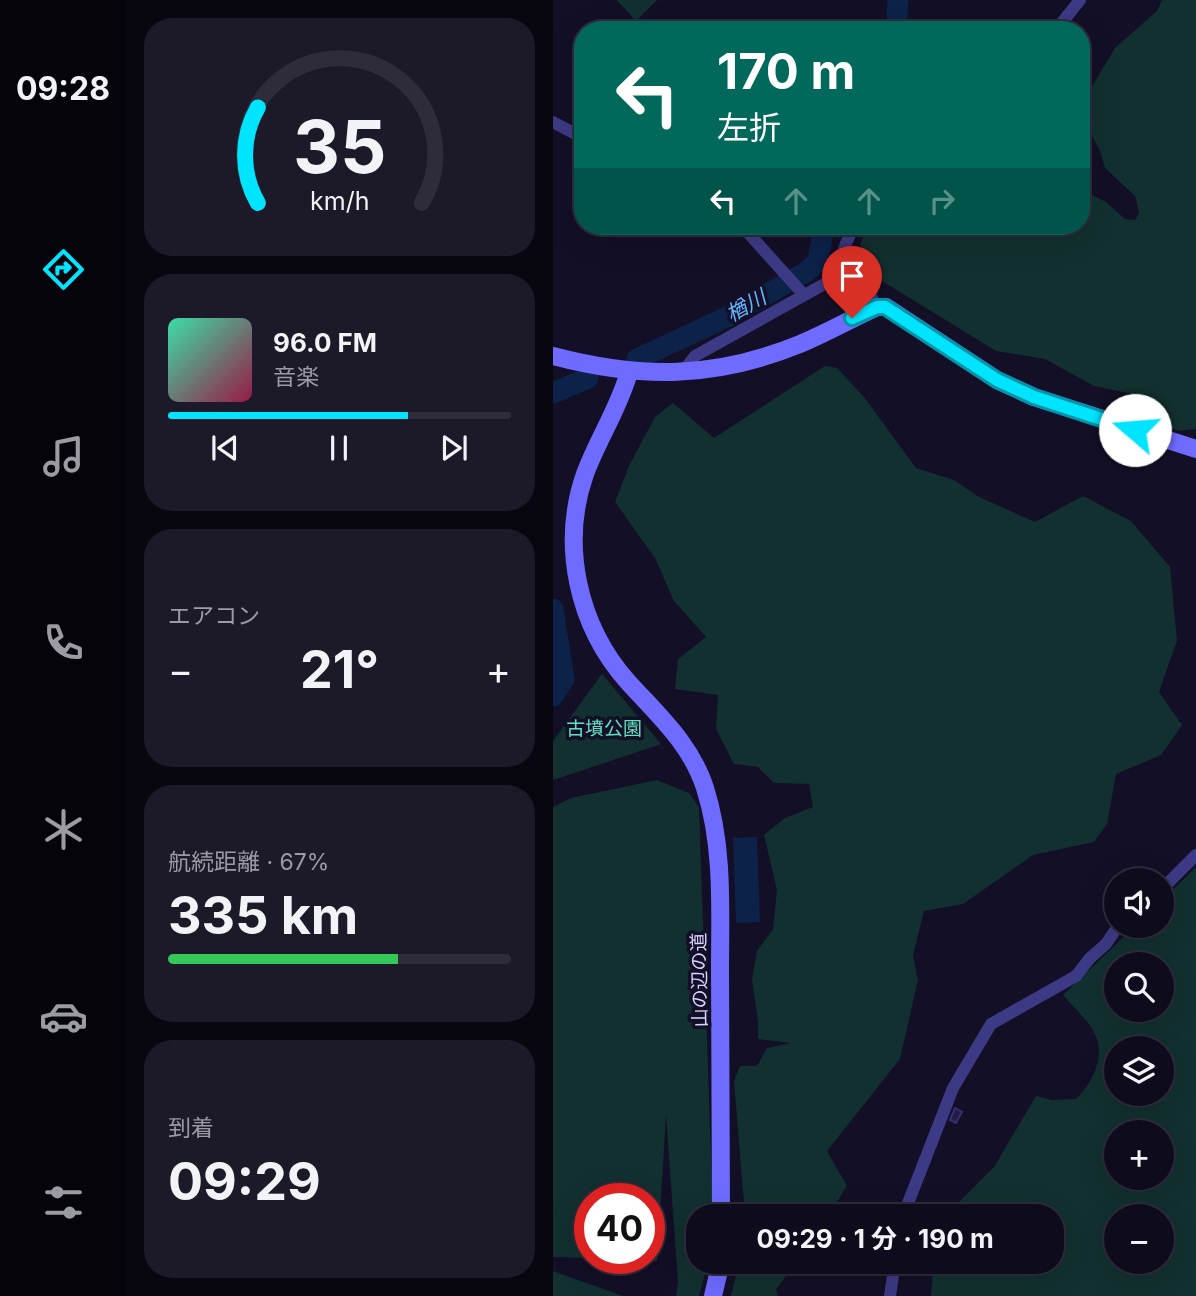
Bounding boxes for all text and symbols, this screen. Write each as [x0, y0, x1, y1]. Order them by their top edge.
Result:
text: 170 m [717, 42, 855, 101]
icon: left [602, 49, 693, 140]
text: 09:28 [16, 69, 110, 108]
text: 35 [293, 102, 386, 191]
text: 左折 [717, 108, 781, 147]
icon: left [704, 182, 742, 220]
icon: ahead [777, 182, 815, 220]
icon: ahead [850, 182, 888, 220]
icon: right [923, 182, 961, 220]
text: km/h [310, 186, 369, 216]
icon: directions [39, 245, 88, 294]
pin [822, 246, 882, 318]
icon: arrive [833, 257, 871, 295]
water label: 楢川 [721, 283, 772, 327]
text: 96.0 FM [273, 327, 377, 358]
text: 音楽 [273, 363, 319, 391]
position arrow [1098, 393, 1172, 467]
icon: previous [206, 429, 244, 467]
icon: pause [320, 429, 358, 467]
icon: next [435, 429, 473, 467]
icon: music [39, 432, 88, 481]
text: エアコン [168, 602, 260, 630]
icon: phone [39, 618, 88, 667]
text: 21° [300, 638, 379, 701]
text: − [168, 647, 193, 693]
text: + [486, 647, 511, 693]
park label: 古墳公園 [566, 717, 642, 740]
icon: climate [39, 805, 88, 854]
text: 航続距離 · 67% [168, 848, 329, 876]
map controls [1104, 868, 1174, 1274]
button: sound [1104, 868, 1174, 938]
text: 335 km [168, 884, 358, 947]
street label: 山の辺の道 [687, 932, 712, 1028]
button: search [1104, 952, 1174, 1022]
icon: car [39, 992, 88, 1041]
button: layers [1104, 1036, 1174, 1106]
text: 到着 [168, 1114, 214, 1142]
button: + [1104, 1120, 1174, 1190]
text: 09:29 [168, 1150, 321, 1213]
icon: filters [39, 1178, 88, 1227]
speed limit sign: 40 [574, 1183, 665, 1274]
button: − [1104, 1204, 1174, 1274]
text: 09:29 · 1 分 · 190 m [756, 1223, 994, 1254]

